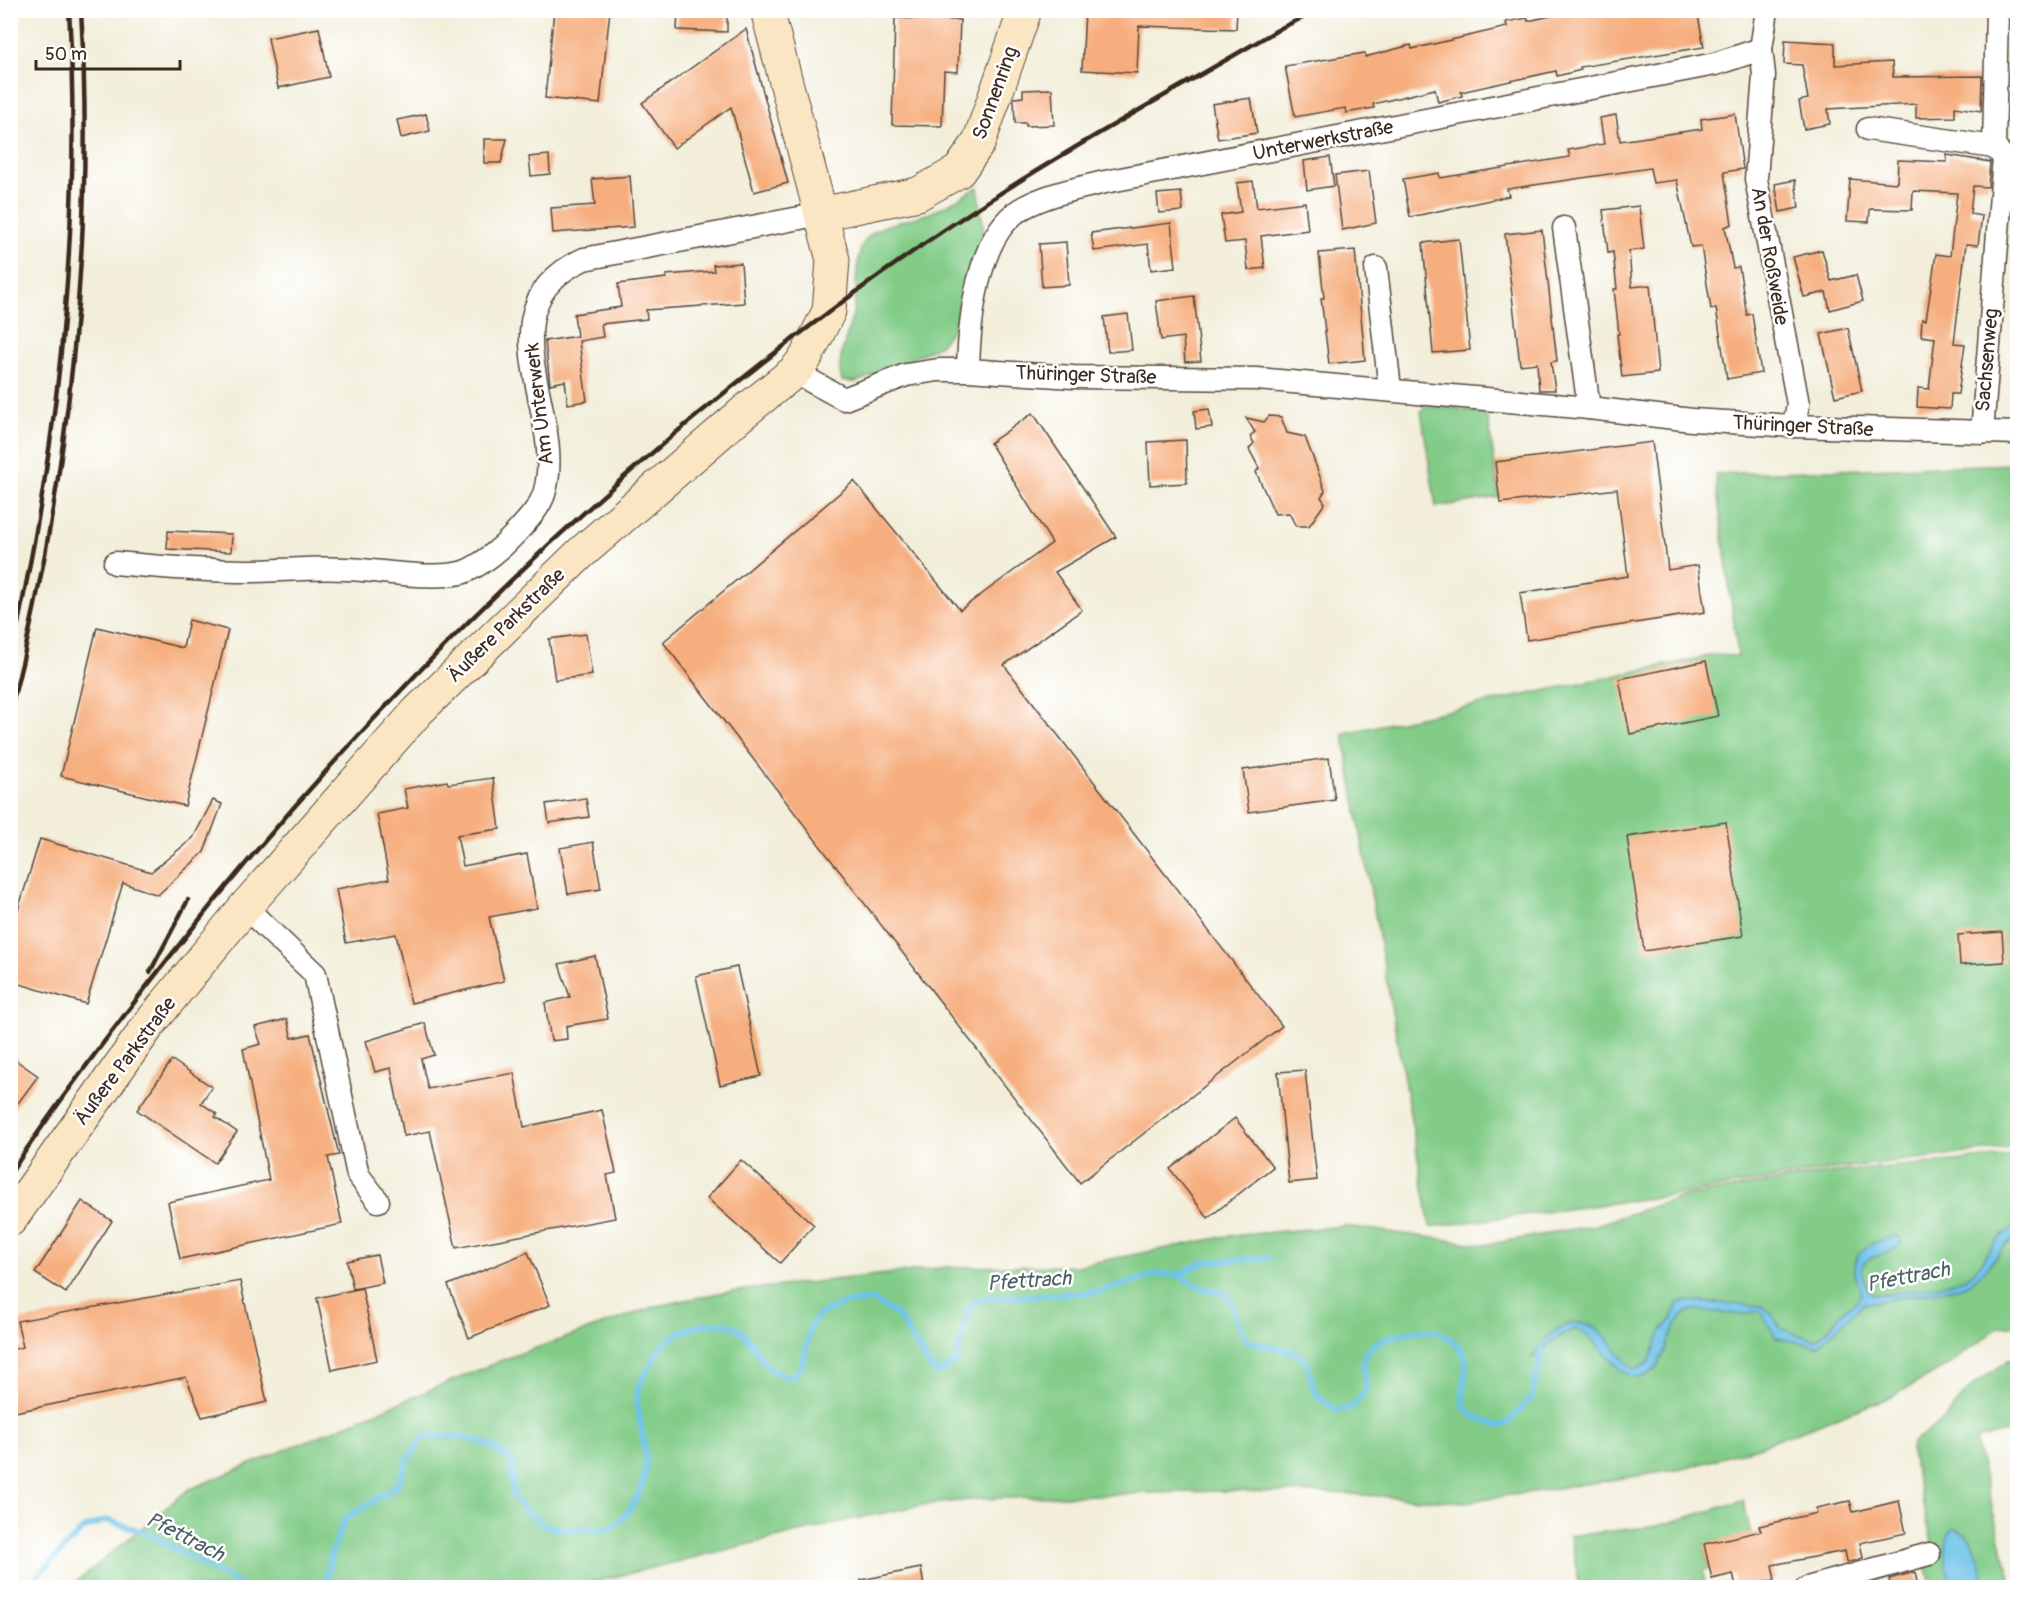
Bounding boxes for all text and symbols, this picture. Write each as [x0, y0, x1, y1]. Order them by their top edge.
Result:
scale bar [36, 33, 180, 71]
text: 50 m [45, 43, 87, 66]
street label: Sonnenring [967, 43, 1023, 143]
street label: Unterwerkstraße [1251, 114, 1395, 166]
street label: An der Roßweide [1746, 185, 1794, 327]
street label: Sachsenweg [1970, 307, 2004, 413]
street label: Am Unterwerk [519, 341, 559, 467]
street label: Thüringer Straße [1015, 360, 1157, 390]
street label: Thüringer Straße [1732, 410, 1874, 442]
street label: Äußere Parkstraße [442, 562, 570, 688]
street label: Äußere Parkstraße [69, 992, 182, 1130]
water label: Pfettrach [1864, 1256, 1953, 1298]
water label: Pfettrach [986, 1265, 1073, 1297]
water label: Pfettrach [141, 1506, 230, 1569]

